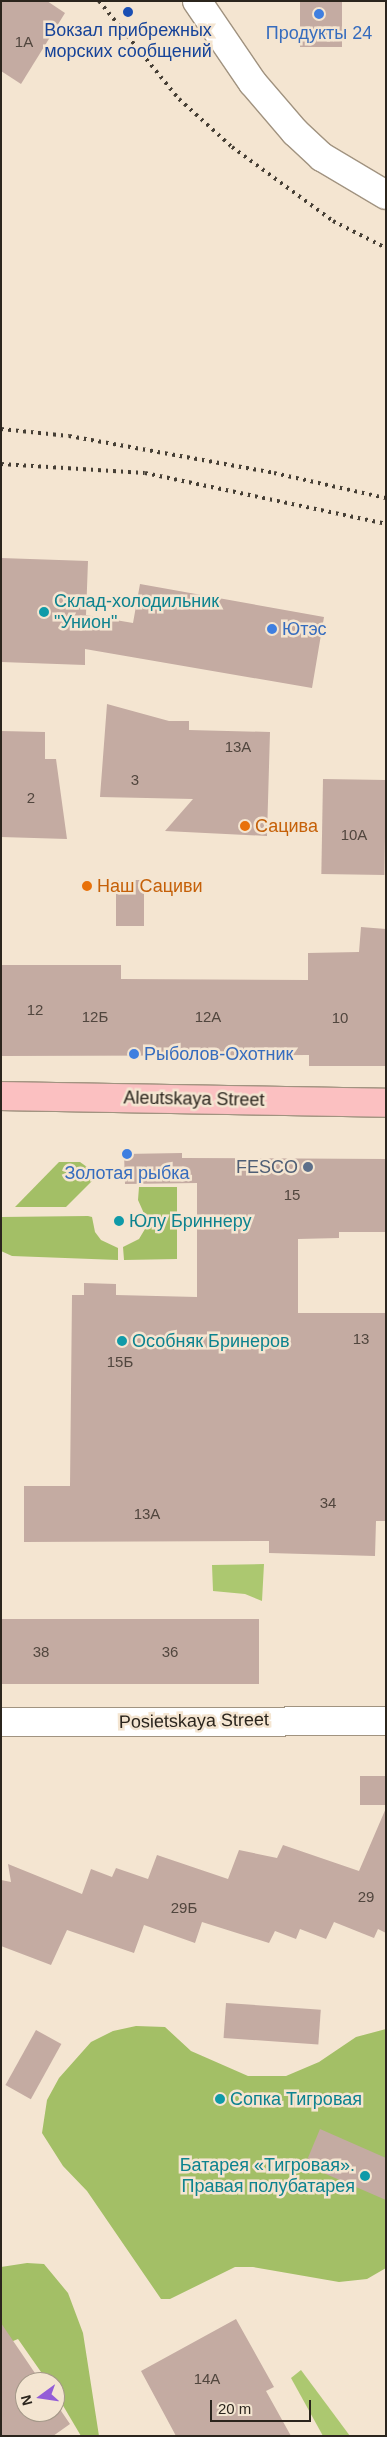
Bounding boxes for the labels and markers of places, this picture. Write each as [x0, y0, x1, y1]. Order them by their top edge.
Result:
marker: Вокзал прибрежных морских сообщений [122, 6, 134, 18]
marker: Продукты 24 [313, 8, 325, 20]
place label: Вокзал прибрежных морских сообщений [44, 20, 212, 62]
place label: Продукты 24 [266, 22, 372, 44]
place label: Склад-холодильник "Унион" [54, 591, 219, 634]
marker: Склад-холодильник "Унион" [38, 606, 50, 618]
place label: Ютэс [282, 618, 327, 640]
marker: Ютэс [266, 623, 278, 635]
place label: Сацива [255, 815, 318, 837]
marker: Сацива [239, 820, 251, 832]
place label: Наш Сациви [97, 875, 203, 897]
marker: Наш Сациви [81, 880, 93, 892]
place label: Рыболов-Охотник [144, 1043, 293, 1065]
marker: Рыболов-Охотник [128, 1048, 140, 1060]
marker: Золотая рыбка [121, 1148, 133, 1160]
place label: FESCO [236, 1156, 298, 1178]
marker: FESCO [302, 1161, 314, 1173]
place label: Золотая рыбка [64, 1162, 190, 1184]
place label: Юлу Бриннеру [129, 1210, 251, 1232]
marker: Юлу Бриннеру [113, 1215, 125, 1227]
place label: Особняк Бринеров [132, 1330, 290, 1352]
marker: Особняк Бринеров [116, 1335, 128, 1347]
place label: Сопка Тигровая [230, 2088, 362, 2110]
marker: Сопка Тигровая [214, 2093, 226, 2105]
place label: Батарея «Тигровая». Правая полубатарея [180, 2155, 355, 2198]
marker: Батарея «Тигровая». Правая полубатарея [359, 2170, 371, 2182]

